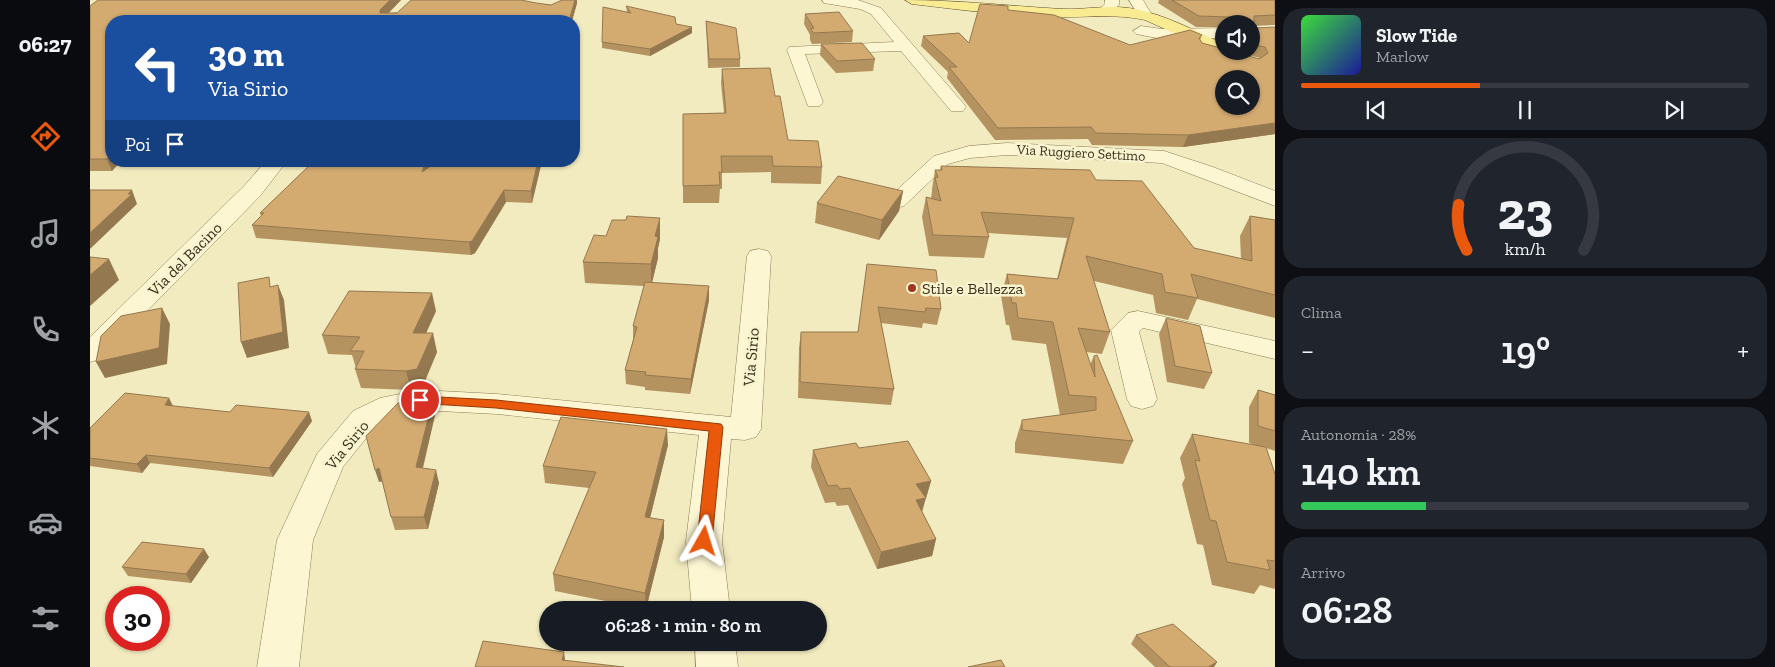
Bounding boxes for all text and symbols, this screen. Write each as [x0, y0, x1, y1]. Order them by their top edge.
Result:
map controls [1215, 15, 1260, 115]
button: sound [1215, 15, 1260, 60]
text: Slow Tide [1376, 24, 1457, 47]
text: 06:27 [19, 31, 71, 58]
text: 30 m [208, 33, 284, 75]
icon: left [125, 35, 190, 100]
text: Marlow [1376, 47, 1429, 66]
button: search [1215, 70, 1260, 115]
text: Via Sirio [208, 75, 288, 102]
icon: previous [1362, 96, 1390, 124]
icon: pause [1511, 96, 1539, 124]
icon: next [1660, 96, 1688, 124]
icon: directions [28, 119, 63, 154]
icon: arrive [161, 130, 189, 158]
text: Poi [125, 133, 151, 156]
street label: Via Ruggiero Settimo [1015, 141, 1146, 165]
text: 23 [1497, 180, 1553, 242]
icon: music [28, 216, 63, 251]
street label: Via del Bacino [143, 218, 226, 301]
text: km/h [1505, 238, 1545, 260]
place label: Stile e Bellezza [922, 279, 1024, 298]
marker: Stile e Bellezza [906, 282, 918, 294]
text: Clima [1301, 303, 1342, 322]
icon: phone [28, 312, 63, 347]
street label: Via Sirio [739, 327, 763, 388]
text: 19° [1501, 327, 1550, 373]
text: − [1301, 334, 1314, 367]
text: + [1737, 334, 1749, 367]
pin [399, 379, 441, 421]
icon: arrive [406, 386, 434, 414]
icon: climate [28, 408, 63, 443]
street label: Via Sirio [321, 416, 373, 474]
text: Autonomia · 28% [1301, 425, 1416, 444]
text: 140 km [1301, 449, 1420, 495]
icon: car [28, 505, 63, 540]
position arrow [677, 514, 729, 566]
text: Arrivo [1301, 563, 1345, 582]
speed limit sign: 30 [105, 586, 170, 651]
text: 06:28 [1301, 587, 1393, 633]
icon: filters [28, 601, 63, 636]
text: 06:28 · 1 min · 80 m [605, 614, 761, 637]

